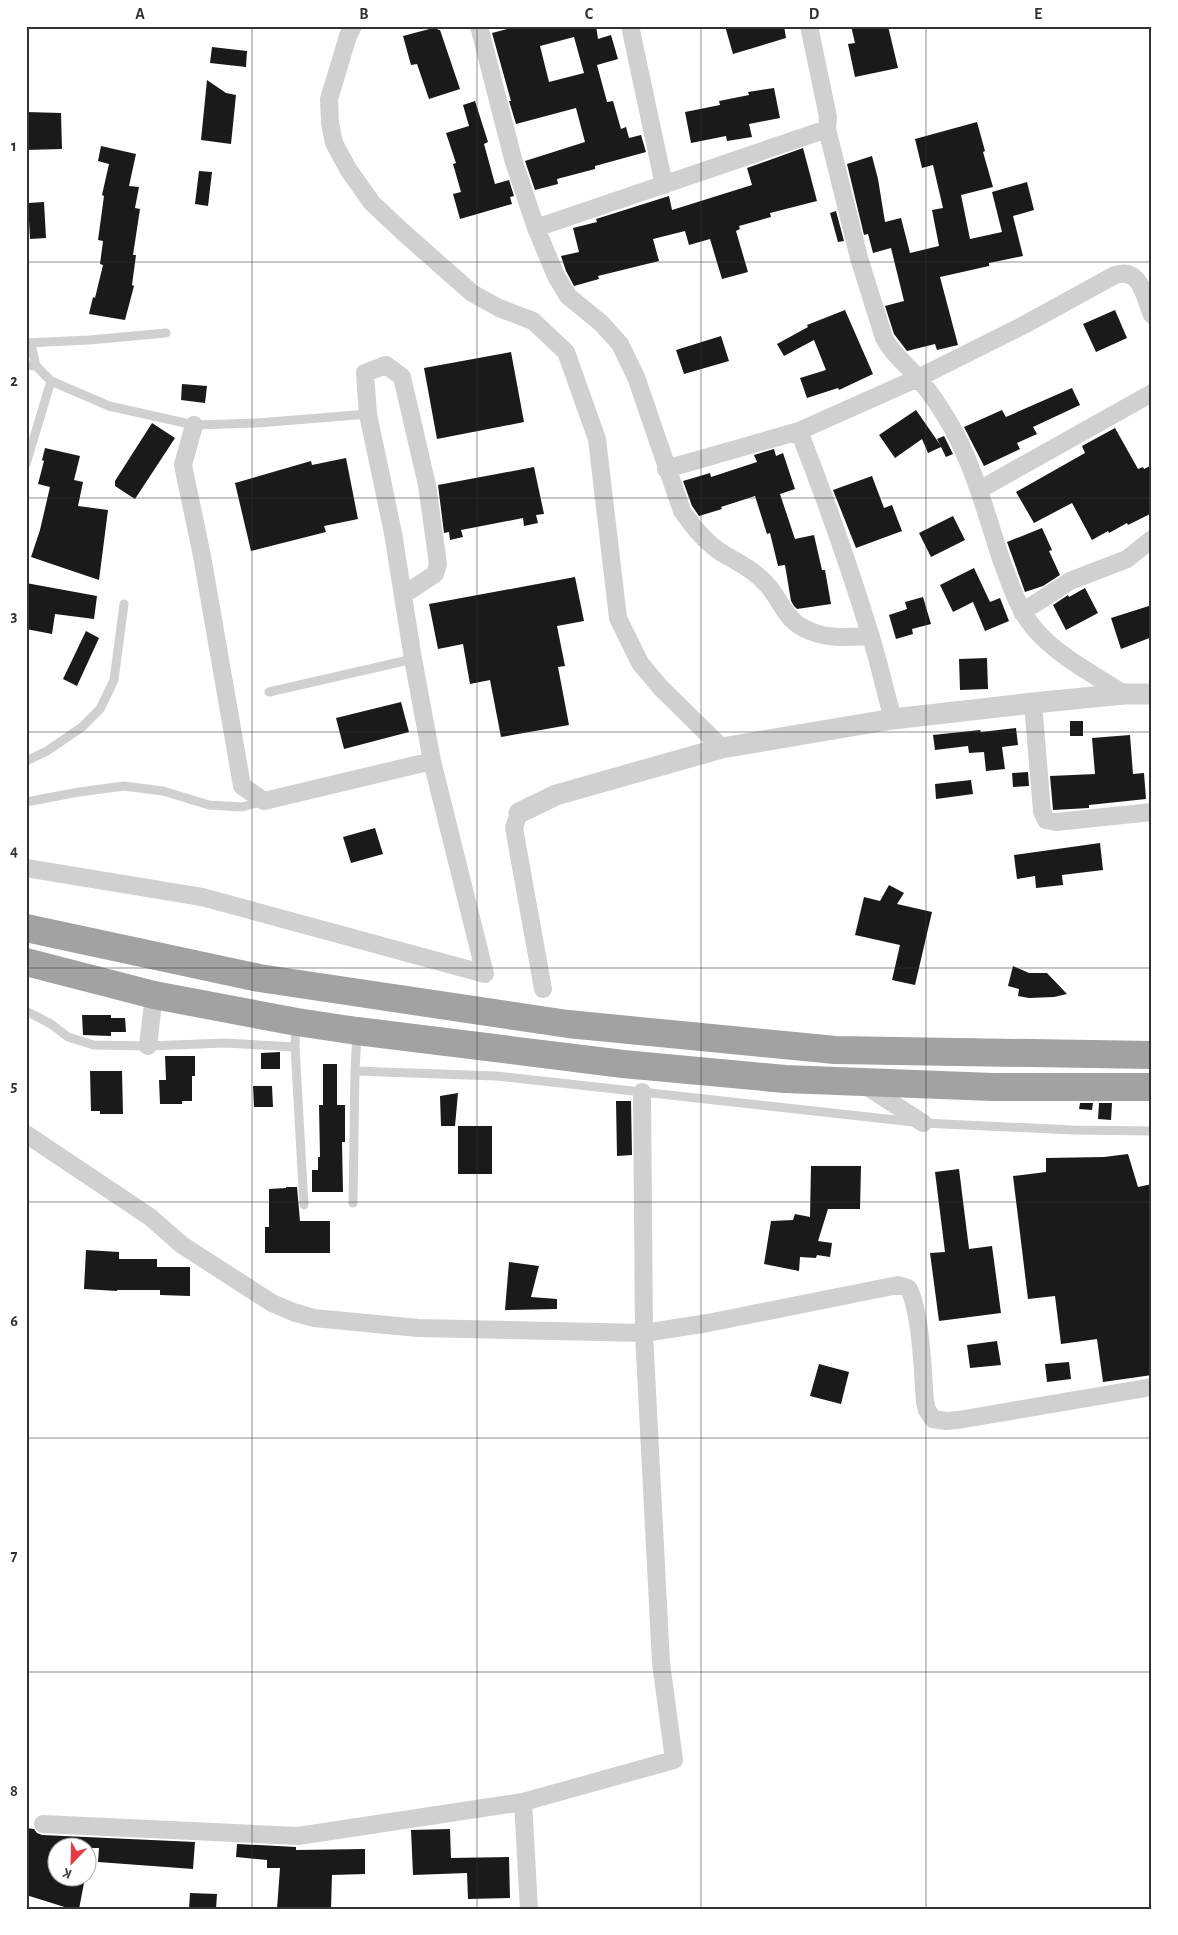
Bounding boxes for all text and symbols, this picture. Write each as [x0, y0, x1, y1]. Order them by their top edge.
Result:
text: A [135, 6, 145, 22]
text: B [359, 6, 369, 22]
text: C [585, 6, 594, 22]
text: D [809, 6, 820, 22]
text: E [1034, 6, 1042, 22]
text: 1 [11, 138, 17, 154]
text: 2 [10, 373, 18, 389]
text: 3 [11, 608, 18, 624]
text: 4 [10, 843, 18, 859]
text: 5 [11, 1078, 18, 1094]
text: 6 [10, 1313, 18, 1329]
text: 7 [11, 1548, 18, 1564]
text: 8 [10, 1783, 18, 1799]
north arrow [48, 1838, 98, 1888]
text: K [60, 1865, 74, 1881]

